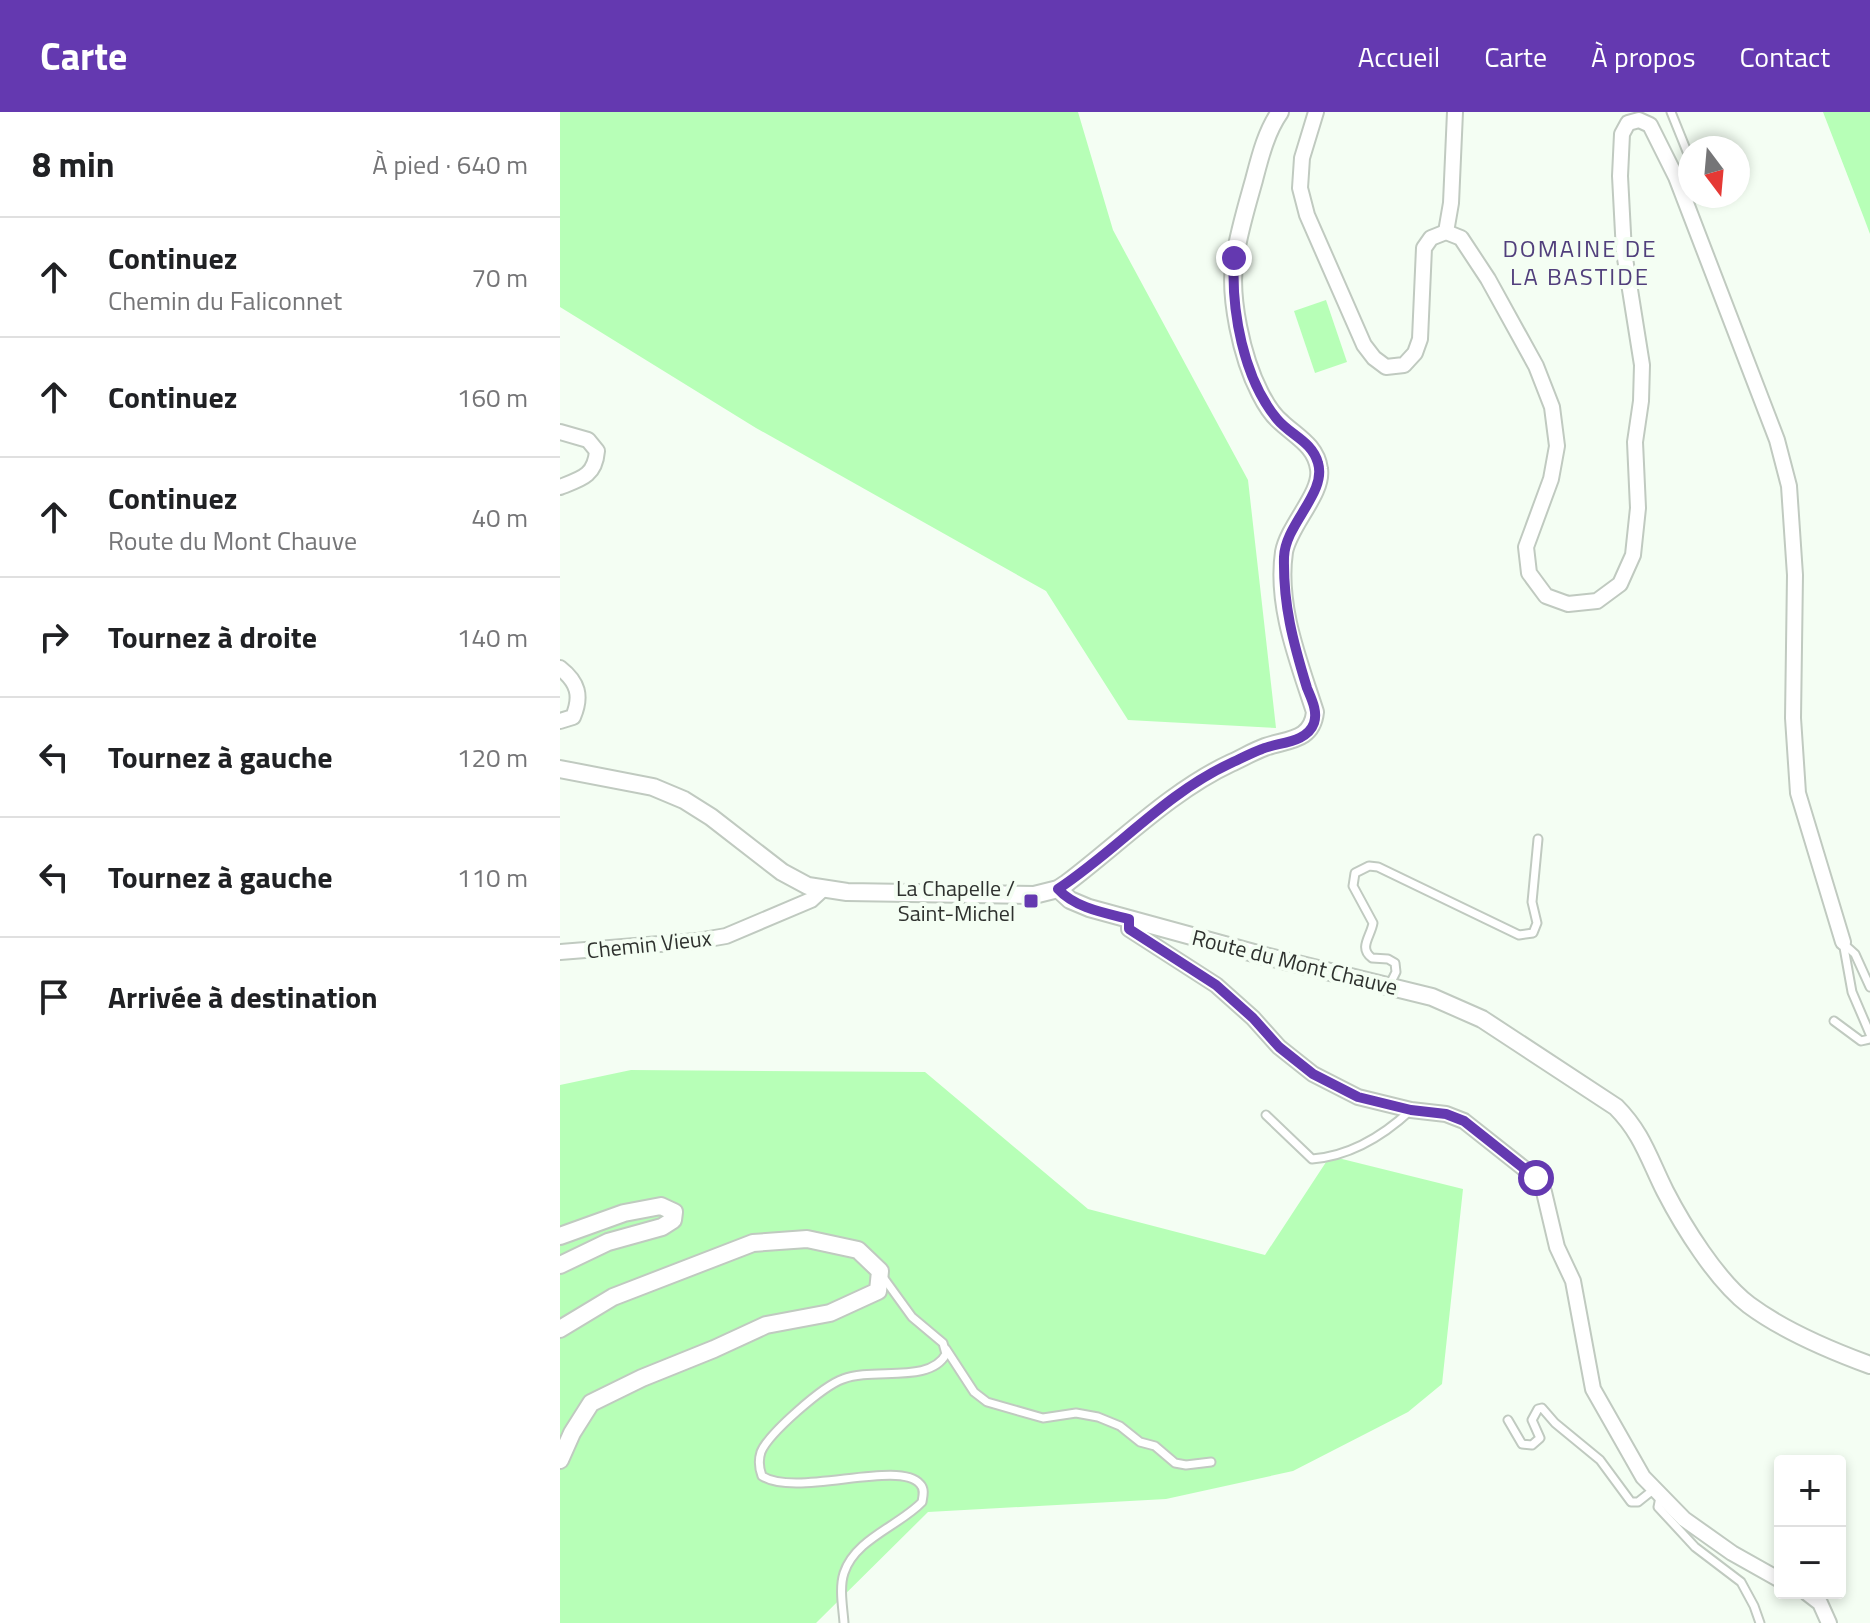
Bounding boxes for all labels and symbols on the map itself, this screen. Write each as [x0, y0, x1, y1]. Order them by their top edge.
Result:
north arrow [1678, 136, 1750, 208]
district label: DOMAINE DE LA BASTIDE [1502, 230, 1658, 294]
route end [1216, 240, 1252, 276]
place label: La Chapelle / Saint-Michel [896, 871, 1015, 930]
marker: La Chapelle / Saint-Michel [1022, 892, 1040, 910]
street label: Route du Mont Chauve [1189, 920, 1401, 1004]
street label: Chemin Vieux [585, 921, 713, 967]
route start [1518, 1160, 1554, 1196]

